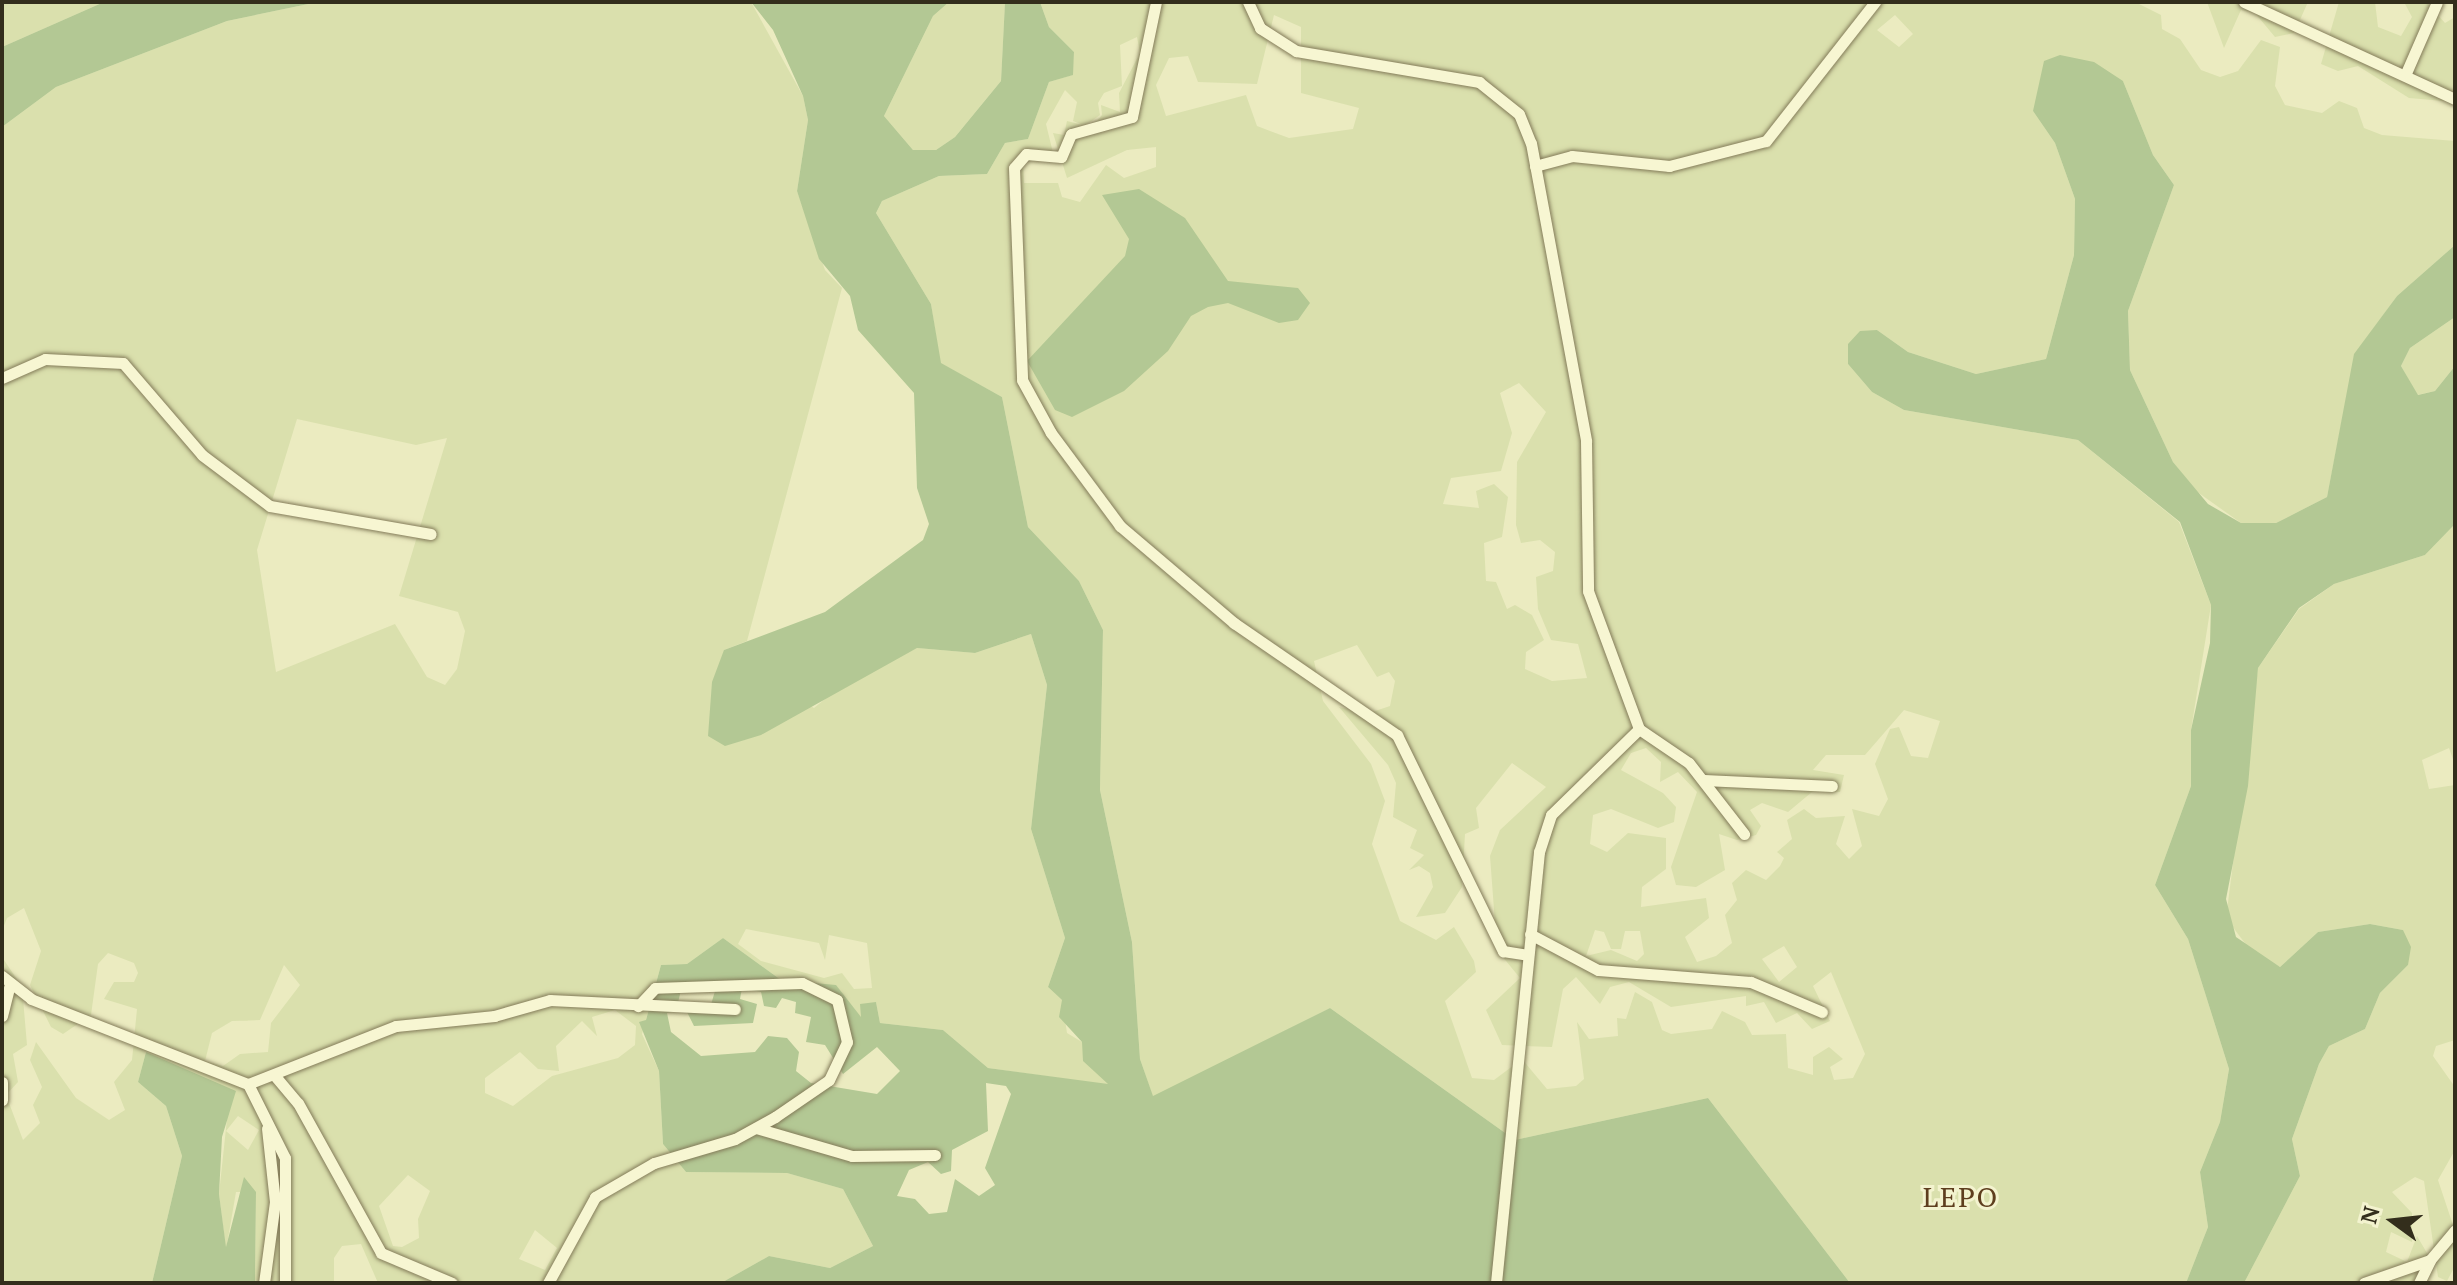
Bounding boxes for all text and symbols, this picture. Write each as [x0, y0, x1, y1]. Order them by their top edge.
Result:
district label: LEPO [1923, 1180, 1999, 1214]
north arrow [2353, 1181, 2433, 1261]
text: N [2353, 1203, 2386, 1226]

